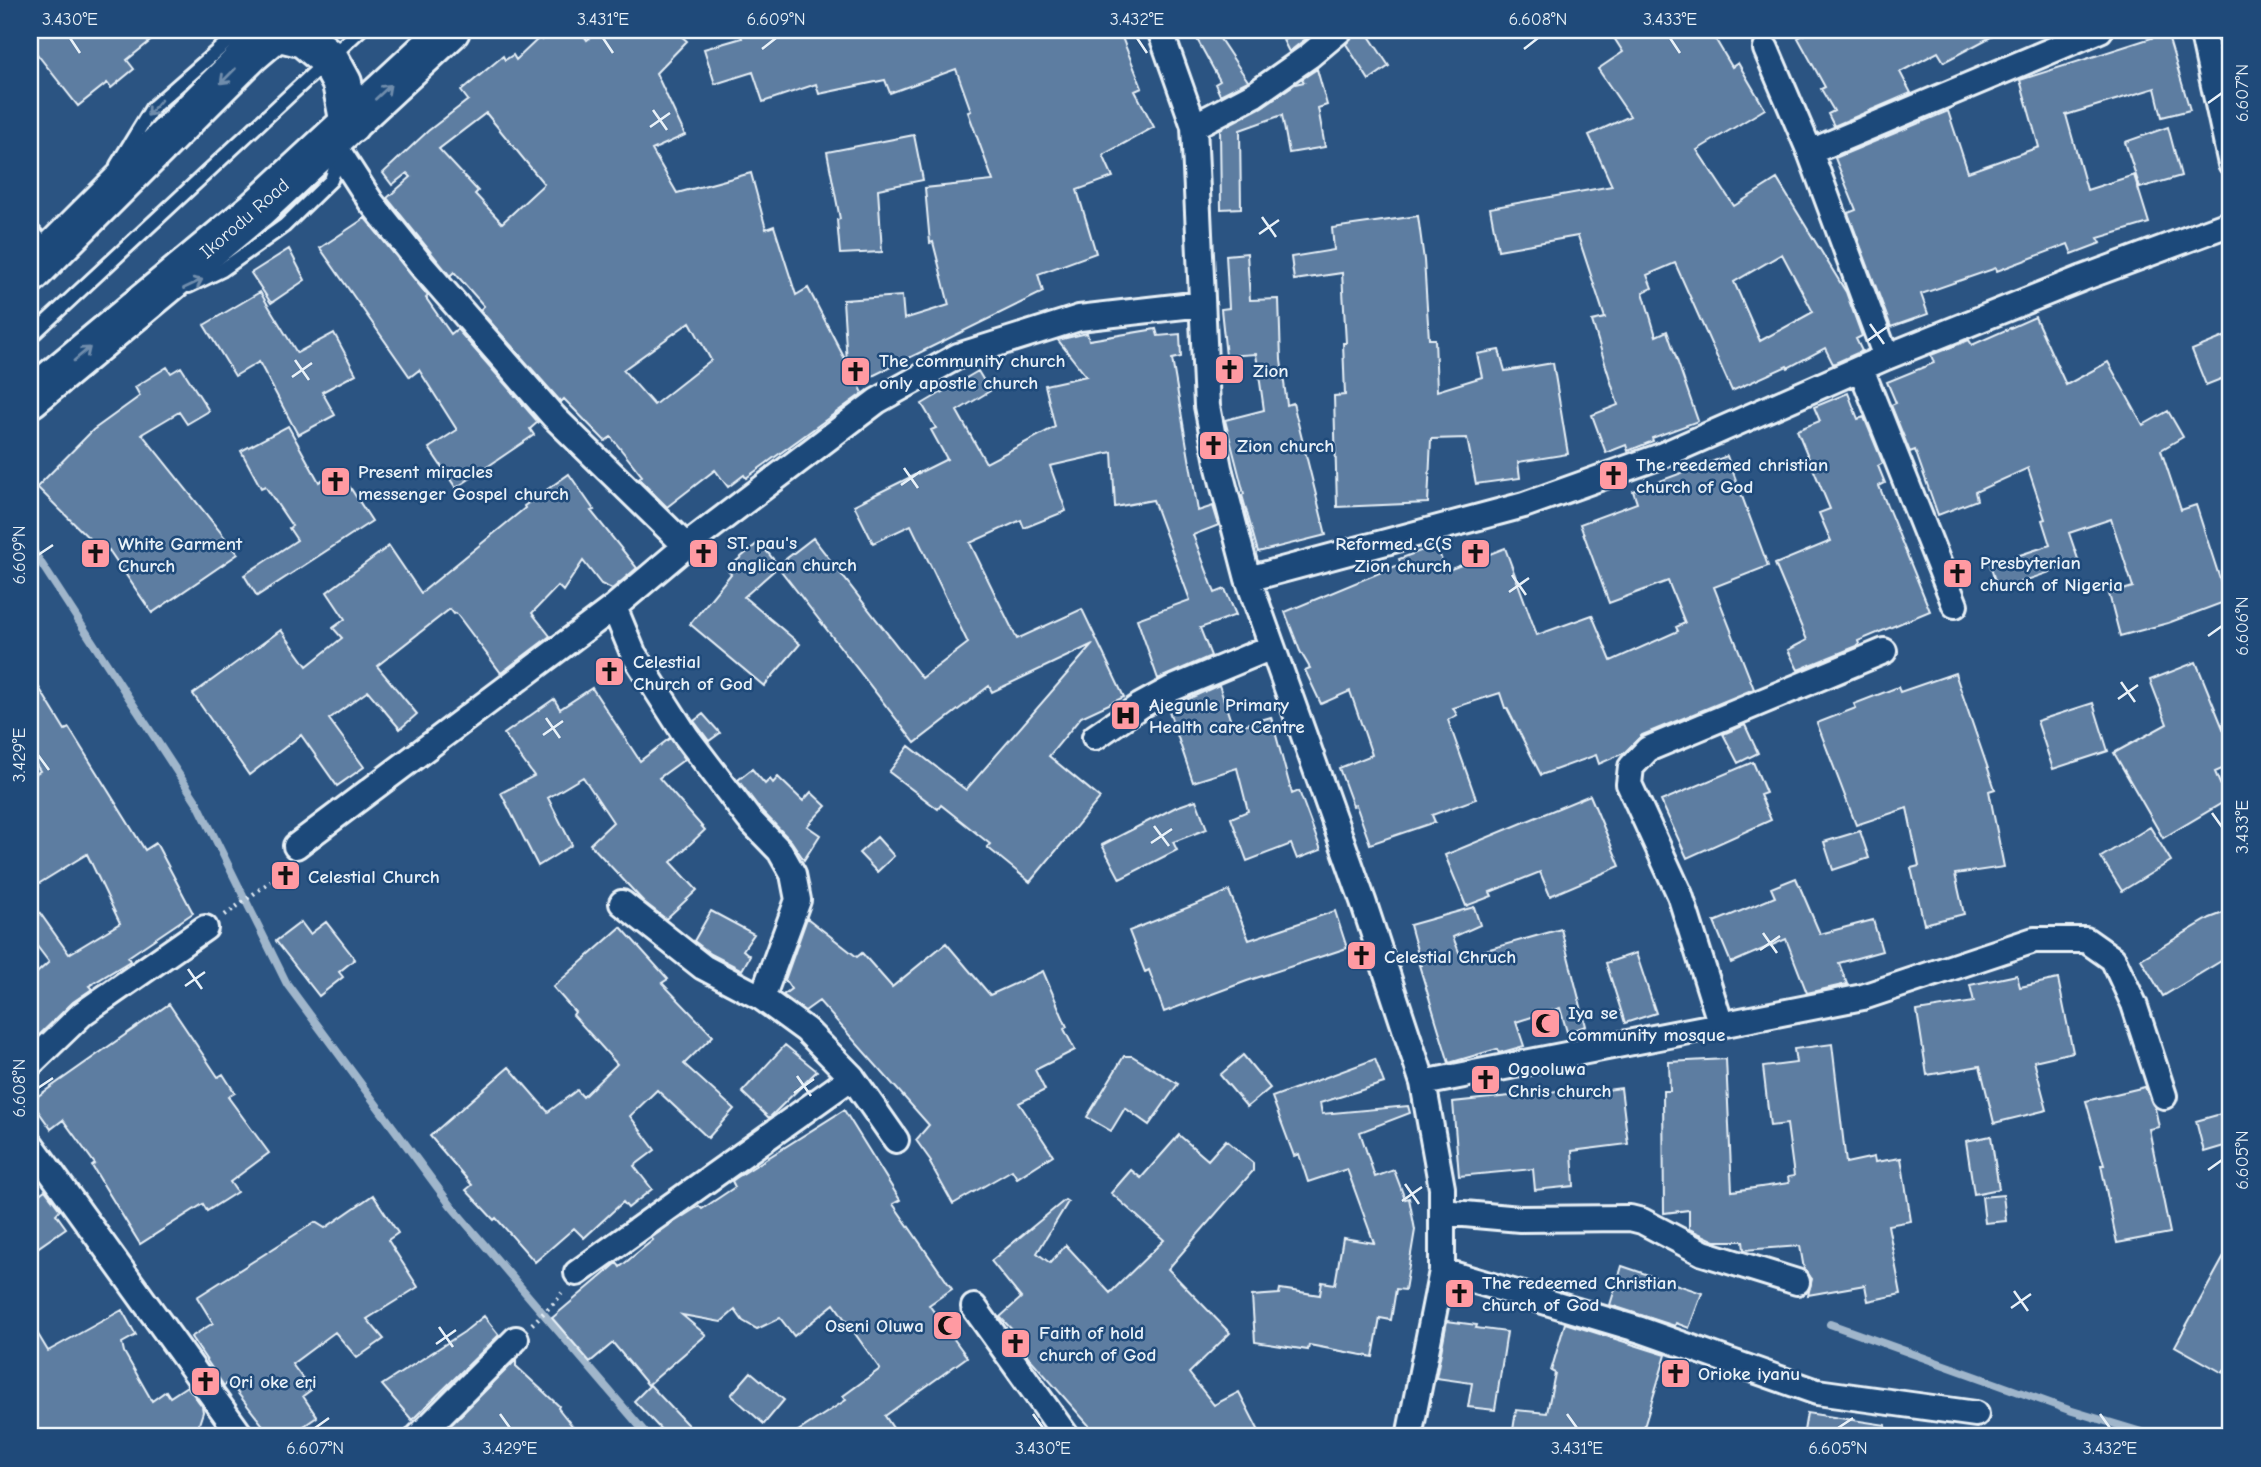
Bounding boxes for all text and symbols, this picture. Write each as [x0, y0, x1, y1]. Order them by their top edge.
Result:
text: 3.430°E [42, 9, 98, 30]
text: 3.431°E [577, 9, 629, 30]
text: 6.609°N [746, 9, 806, 30]
text: 3.432°E [1110, 9, 1164, 30]
text: 6.608°N [1509, 9, 1567, 30]
text: 3.433°E [1643, 9, 1697, 30]
text: 6.607°N [2232, 64, 2253, 122]
one-way arrow [220, 68, 237, 85]
one-way arrow [374, 84, 391, 101]
one-way arrow [146, 99, 162, 117]
street label: Ikorodu Road [196, 174, 294, 263]
one-way arrow [183, 276, 204, 289]
one-way arrow [73, 346, 91, 362]
place label: The community church only apostle church [879, 350, 1065, 394]
church icon: Zion [1213, 353, 1247, 387]
church icon: The community church only apostle church [839, 354, 873, 388]
place label: Zion [1253, 360, 1289, 382]
church icon: Zion church [1197, 428, 1231, 462]
place label: Zion church [1237, 435, 1334, 457]
place label: The reedemed christian church of God [1636, 454, 1828, 498]
church icon: The reedemed christian church of God [1596, 458, 1630, 492]
place label: Present miracles messenger Gospel church [358, 461, 569, 505]
church icon: Present miracles messenger Gospel church [318, 465, 352, 499]
text: 6.609°N [9, 525, 30, 585]
place label: ST. pau's anglican church [727, 532, 857, 576]
place label: White Garment Church [118, 533, 243, 577]
place label: Reformed. C(S Zion church [1335, 533, 1452, 577]
church icon: ST. pau's anglican church [687, 536, 721, 570]
church icon: White Garment Church [78, 537, 112, 571]
church icon: Reformed. C(S Zion church [1458, 537, 1492, 571]
place label: Presbyterian church of Nigeria [1980, 552, 2123, 596]
church icon: Presbyterian church of Nigeria [1940, 556, 1974, 590]
text: 6.606°N [2232, 596, 2253, 656]
place label: Celestial Church of God [633, 651, 753, 695]
church icon: Celestial Church of God [593, 655, 627, 689]
place label: Ajegunle Primary Health care Centre [1149, 694, 1305, 738]
hospital icon: Ajegunle Primary Health care Centre [1109, 698, 1143, 732]
text: 3.429°E [9, 727, 30, 782]
text: 3.433°E [2232, 800, 2253, 854]
church icon: Celestial Church [268, 859, 302, 893]
place label: Celestial Church [308, 866, 440, 888]
church icon: Celestial Chruch [1344, 939, 1378, 973]
place label: Celestial Chruch [1384, 946, 1516, 968]
place label: Iya se community mosque [1568, 1002, 1725, 1046]
mosque icon: Iya se community mosque [1528, 1006, 1562, 1040]
place label: Ogooluwa Chris church [1508, 1058, 1611, 1102]
text: 6.608°N [9, 1059, 30, 1117]
church icon: Ogooluwa Chris church [1468, 1062, 1502, 1096]
text: 6.605°N [2232, 1130, 2253, 1190]
place label: The redeemed Christian church of God [1482, 1272, 1677, 1316]
church icon: The redeemed Christian church of God [1442, 1276, 1476, 1310]
mosque icon: Oseni Oluwa [930, 1308, 964, 1342]
place label: Oseni Oluwa [825, 1315, 924, 1337]
place label: Faith of hold church of God [1039, 1322, 1156, 1366]
church icon: Faith of hold church of God [999, 1326, 1033, 1360]
church icon: Orioke iyanu [1658, 1356, 1692, 1390]
place label: Orioke iyanu [1698, 1363, 1800, 1385]
church icon: Ori oke eri [189, 1364, 223, 1398]
place label: Ori oke eri [229, 1371, 317, 1393]
text: 6.607°N [286, 1438, 344, 1459]
text: 3.429°E [483, 1438, 538, 1459]
text: 3.430°E [1015, 1438, 1071, 1459]
text: 3.431°E [1551, 1438, 1603, 1459]
text: 6.605°N [1808, 1438, 1868, 1459]
text: 3.432°E [2083, 1438, 2137, 1459]

